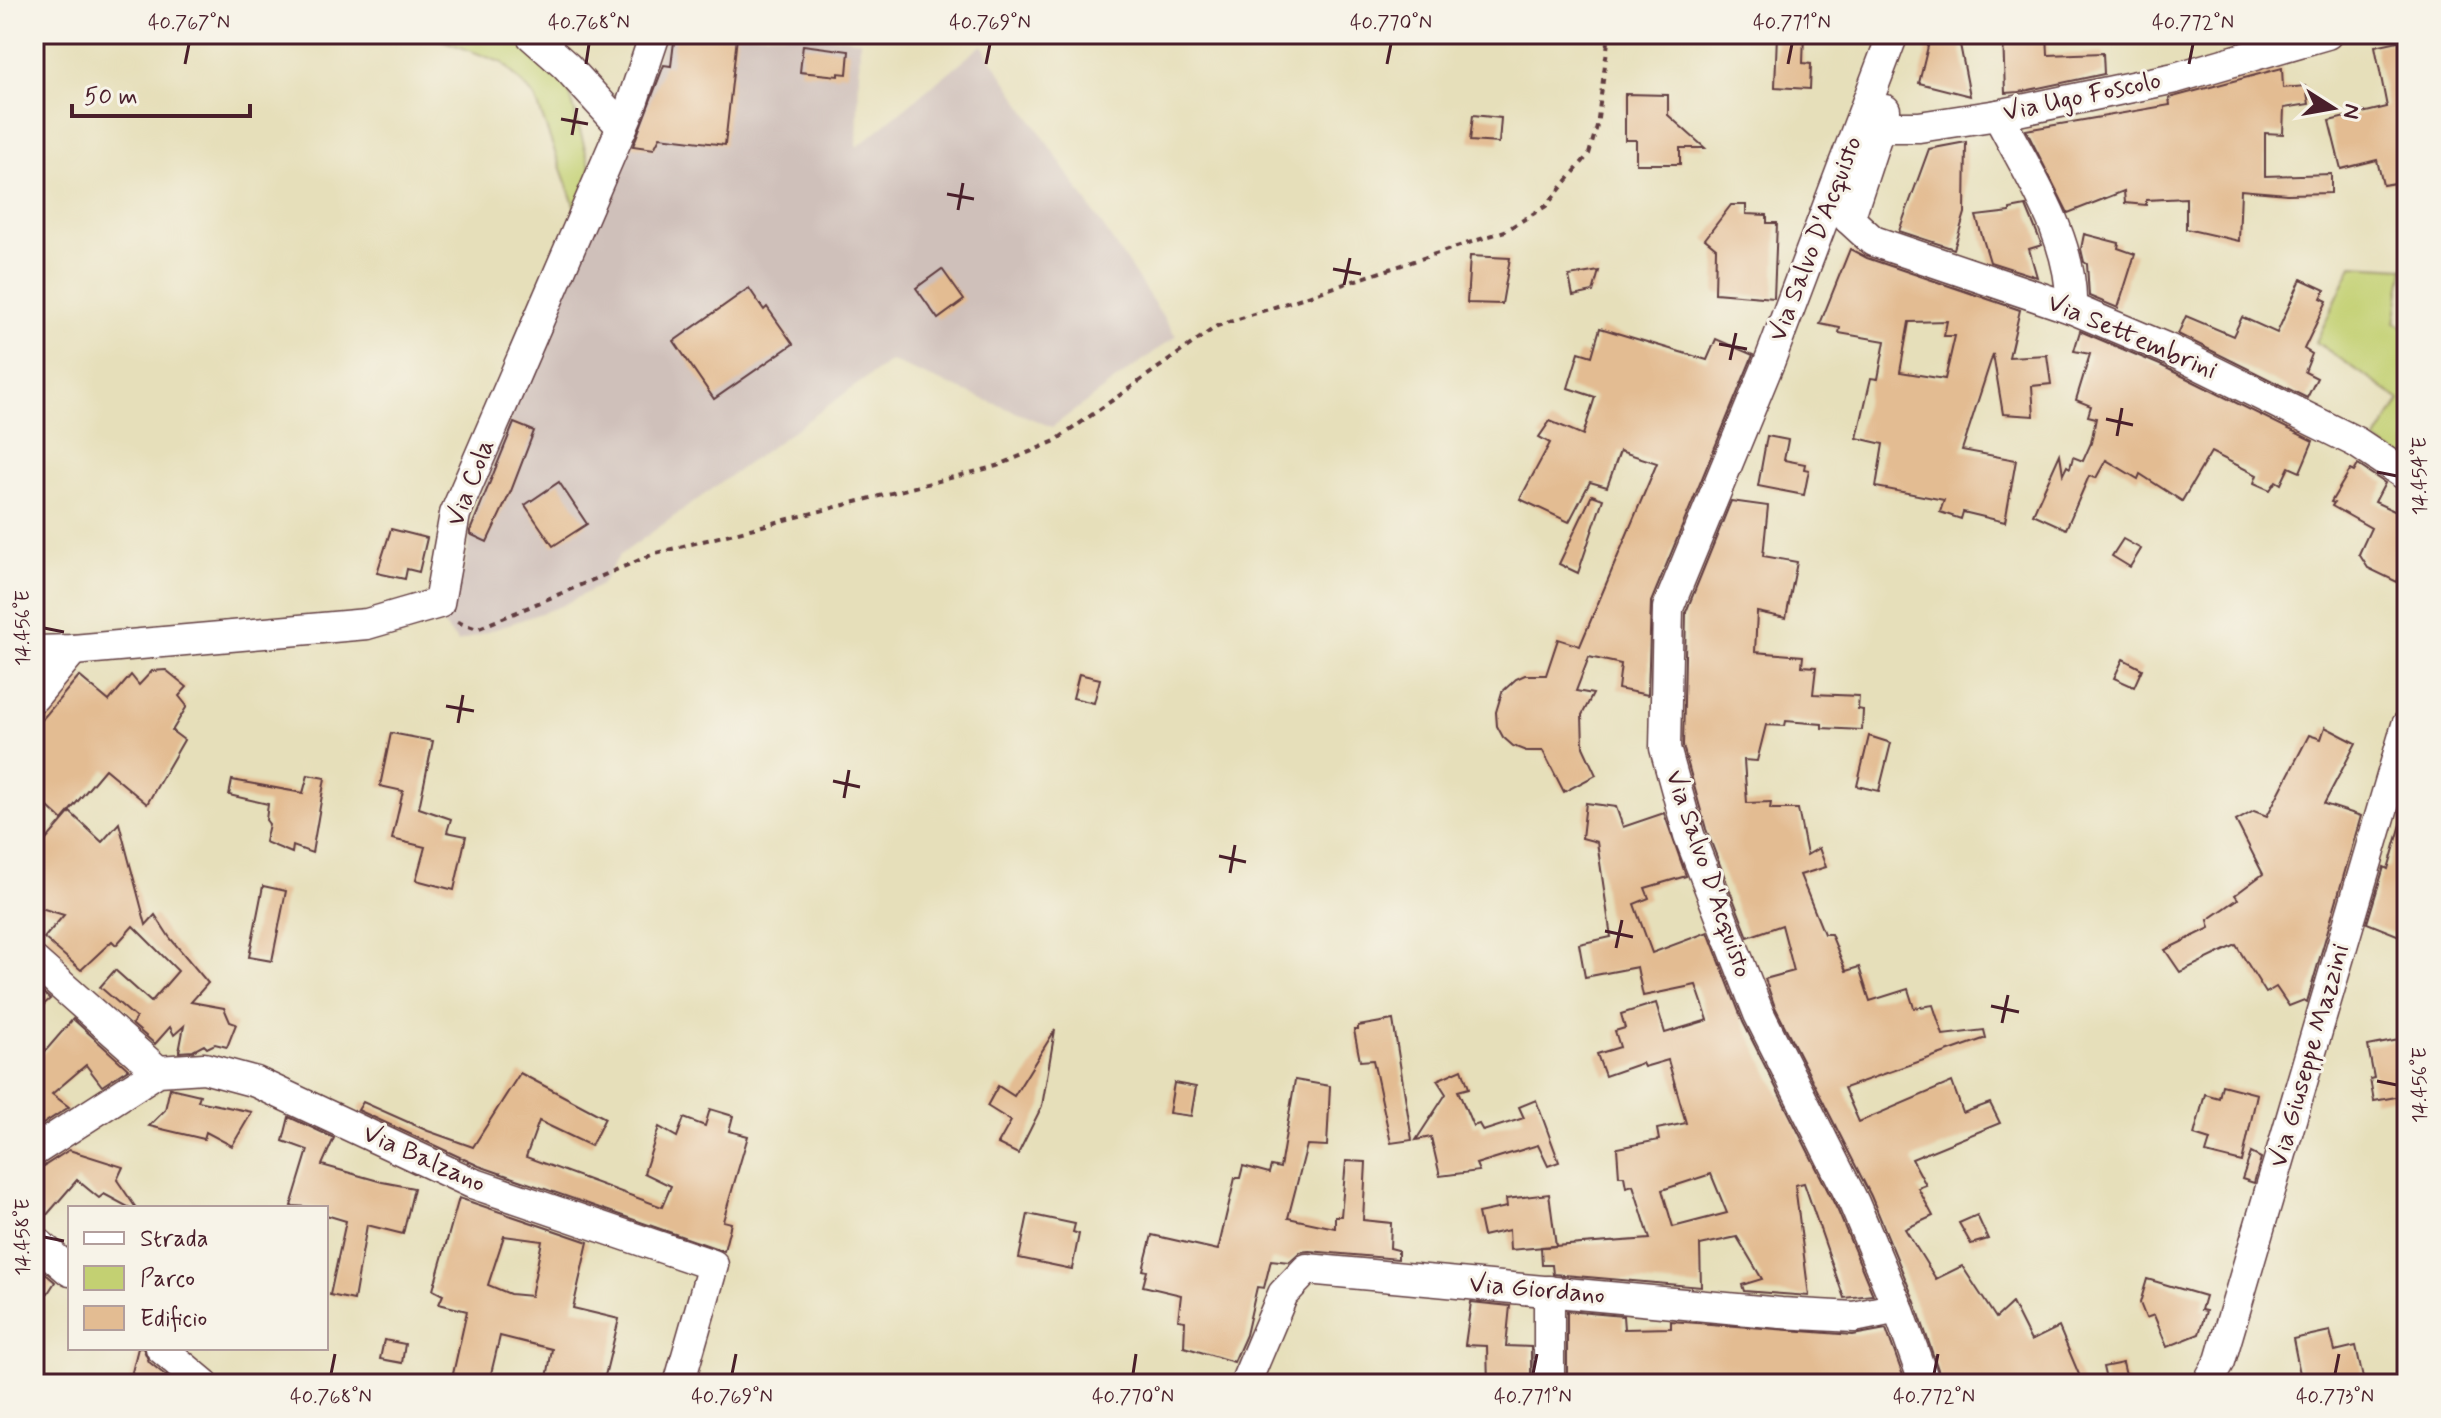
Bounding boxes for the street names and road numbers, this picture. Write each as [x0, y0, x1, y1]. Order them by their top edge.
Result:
street label: Via Ugo Foscolo [2000, 64, 2164, 130]
street label: Via Salvo D'Acquisto [1761, 132, 1871, 346]
street label: Via Settembrini [2042, 286, 2222, 388]
street label: Via Cola [439, 435, 503, 531]
street label: Via Salvo D'Acquisto [1657, 766, 1759, 982]
street label: Via Giuseppe Mazzini [2262, 940, 2358, 1172]
street label: Via Balzano [357, 1117, 491, 1201]
street label: Via Giordano [1468, 1267, 1606, 1313]

